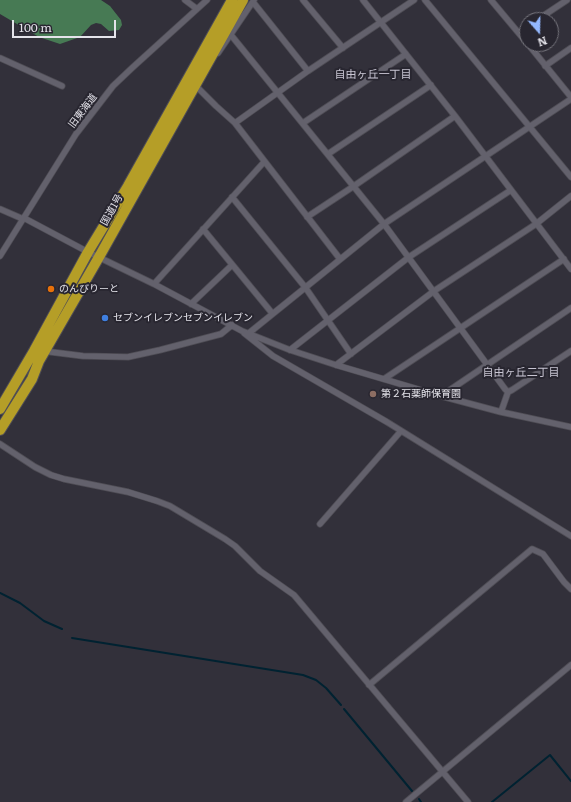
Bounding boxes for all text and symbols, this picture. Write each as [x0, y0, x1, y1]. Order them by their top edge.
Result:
scale bar [14, 12, 118, 38]
north arrow [519, 12, 559, 52]
text: 100 m [19, 18, 52, 36]
text: N [536, 33, 550, 51]
district label: 自由ヶ丘一丁目 [335, 68, 411, 82]
street label: 旧東海道 [66, 91, 100, 131]
street label: 国道1号 [98, 192, 126, 228]
place label: のんびりーと [59, 283, 119, 295]
marker: のんびりーと [46, 284, 56, 294]
place label: セブンイレブンセブンイレブン [113, 312, 253, 324]
marker: セブンイレブンセブンイレブン [100, 313, 110, 323]
district label: 自由ヶ丘二丁目 [483, 366, 559, 380]
place label: 第２石薬師保育園 [381, 388, 461, 400]
marker: 第２石薬師保育園 [368, 389, 378, 399]

